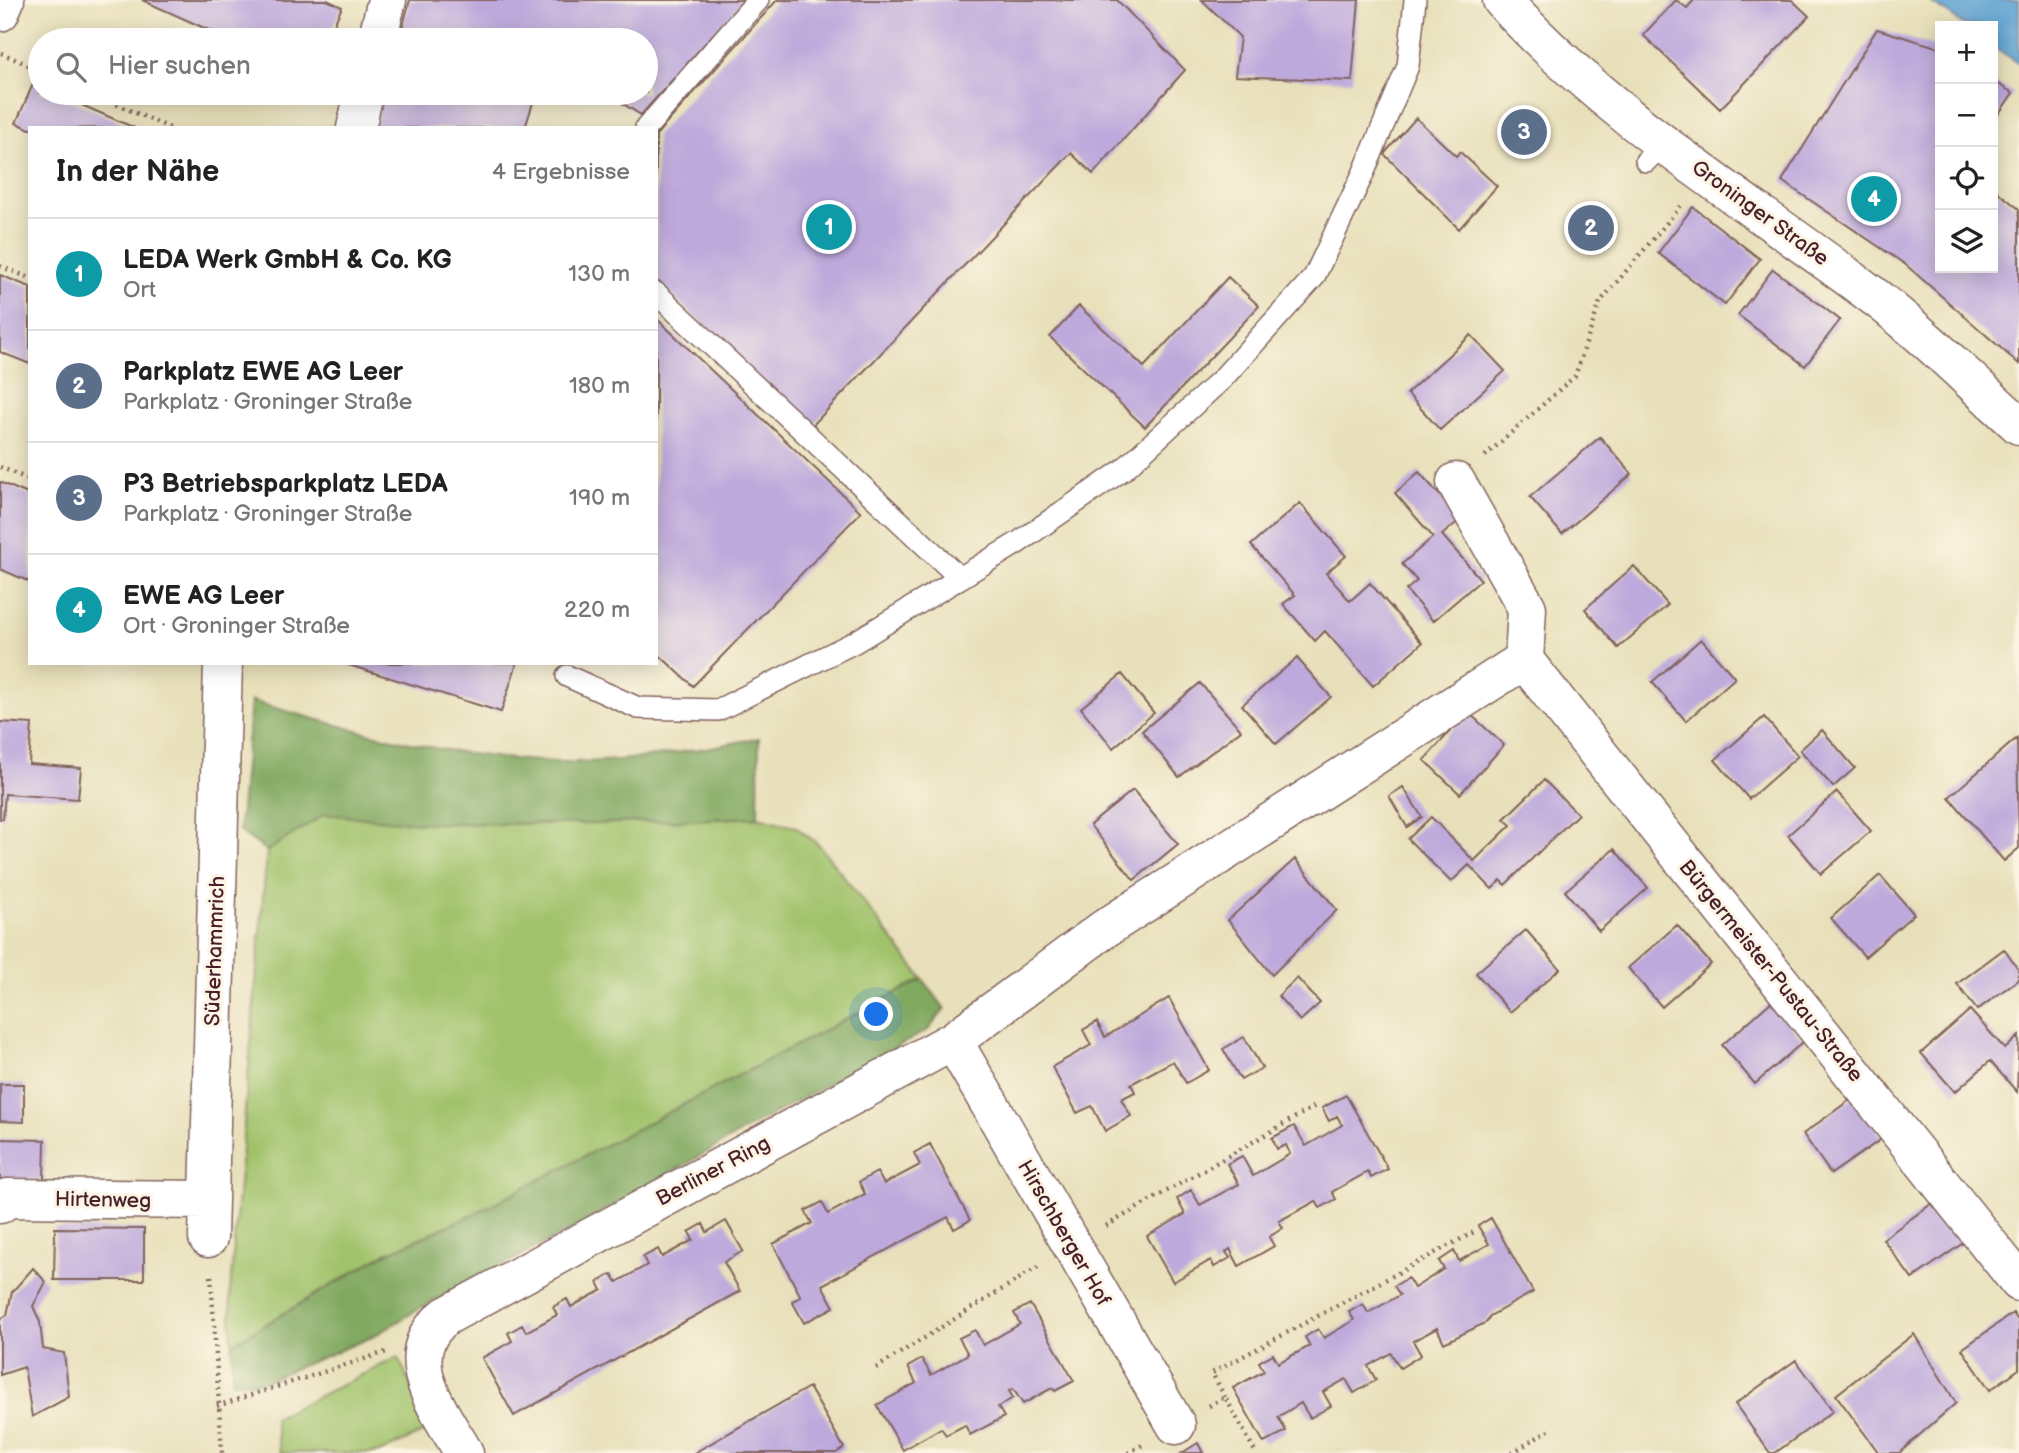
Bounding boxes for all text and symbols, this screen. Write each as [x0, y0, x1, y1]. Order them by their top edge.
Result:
map controls [1935, 21, 1998, 273]
button: + [1935, 21, 1998, 84]
search box [28, 28, 658, 105]
icon: search [52, 48, 90, 86]
text: Hier suchen [108, 51, 251, 82]
button: − [1935, 84, 1998, 147]
pin: 3 [1501, 106, 1547, 158]
button: locate [1935, 147, 1998, 210]
text: In der Nähe [56, 154, 219, 190]
street label: Groninger Straße [1687, 155, 1833, 271]
text: 4 Ergebnisse [492, 158, 630, 186]
pin: 4 [1851, 173, 1897, 225]
pin: 1 [806, 201, 852, 253]
pin: 2 [1568, 202, 1614, 254]
button: layers [1935, 210, 1998, 273]
text: LEDA Werk GmbH & Co. KG [123, 245, 452, 276]
text: 1 [74, 260, 84, 288]
text: 130 m [568, 260, 630, 288]
text: Ort [123, 276, 156, 304]
text: Parkplatz EWE AG Leer [123, 357, 403, 388]
text: 2 [72, 372, 86, 400]
text: 180 m [569, 372, 630, 400]
text: Parkplatz · Groninger Straße [123, 388, 412, 416]
text: P3 Betriebsparkplatz LEDA [123, 469, 448, 500]
text: 3 [72, 484, 86, 512]
text: 190 m [569, 484, 630, 512]
text: Parkplatz · Groninger Straße [123, 500, 412, 528]
text: EWE AG Leer [123, 581, 284, 612]
text: 4 [72, 596, 86, 624]
text: 220 m [564, 596, 630, 624]
text: Ort · Groninger Straße [123, 612, 350, 640]
street label: Bürgermeister-Pustau-Straße [1674, 855, 1868, 1087]
street label: Süderhammrich [200, 876, 230, 1026]
your location [859, 997, 893, 1031]
street label: Berliner Ring [652, 1131, 774, 1211]
street label: Hirschberger Hof [1012, 1156, 1116, 1311]
street label: Hirtenweg [55, 1187, 151, 1213]

